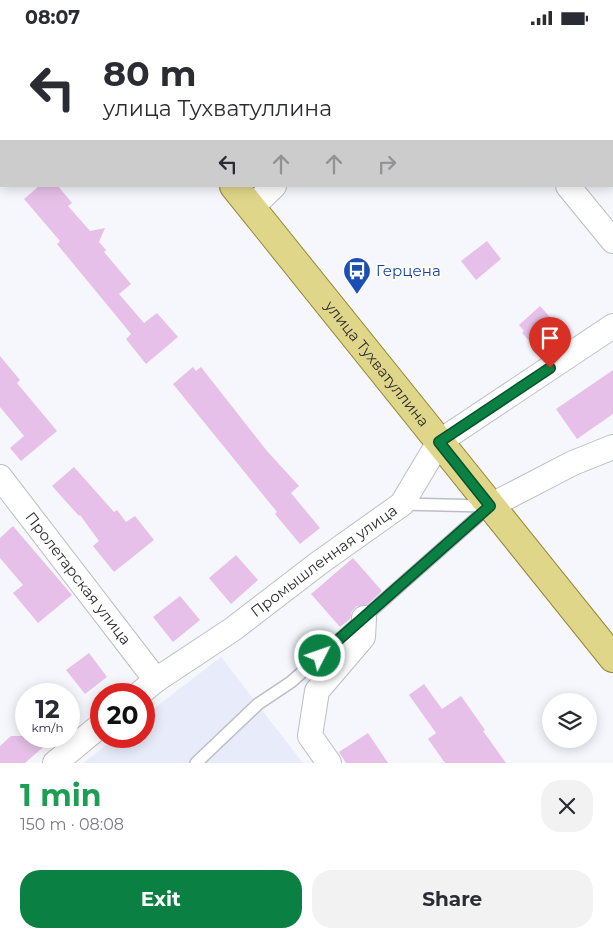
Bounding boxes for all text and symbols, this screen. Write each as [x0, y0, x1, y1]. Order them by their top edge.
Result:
text: 08:07 [25, 6, 80, 29]
text: 80 m [103, 52, 197, 95]
icon: left [20, 55, 85, 120]
text: улица Тухватуллина [103, 95, 332, 122]
icon: left [214, 150, 242, 178]
icon: ahead [267, 150, 295, 178]
icon: ahead [320, 150, 348, 178]
icon: right [373, 150, 401, 178]
bus stop icon: Герцена [342, 256, 372, 295]
place label: Герцена [376, 261, 441, 280]
street label: улица Тухватуллина [320, 296, 433, 430]
pin [529, 317, 571, 368]
icon: arrive [536, 324, 564, 352]
street label: Промышленная улица [247, 500, 401, 621]
street label: Пролетарская улица [21, 508, 135, 648]
position arrow [293, 629, 345, 681]
speed limit sign: 20 [90, 683, 155, 748]
map controls [542, 693, 597, 748]
button: layers [542, 693, 597, 748]
text: 12 [35, 694, 60, 724]
text: km/h [31, 720, 64, 735]
text: 1 min [20, 777, 101, 814]
button: close [541, 780, 593, 832]
text: 150 m · 08:08 [20, 815, 124, 834]
button: Exit [20, 870, 302, 928]
button: Share [312, 870, 593, 928]

